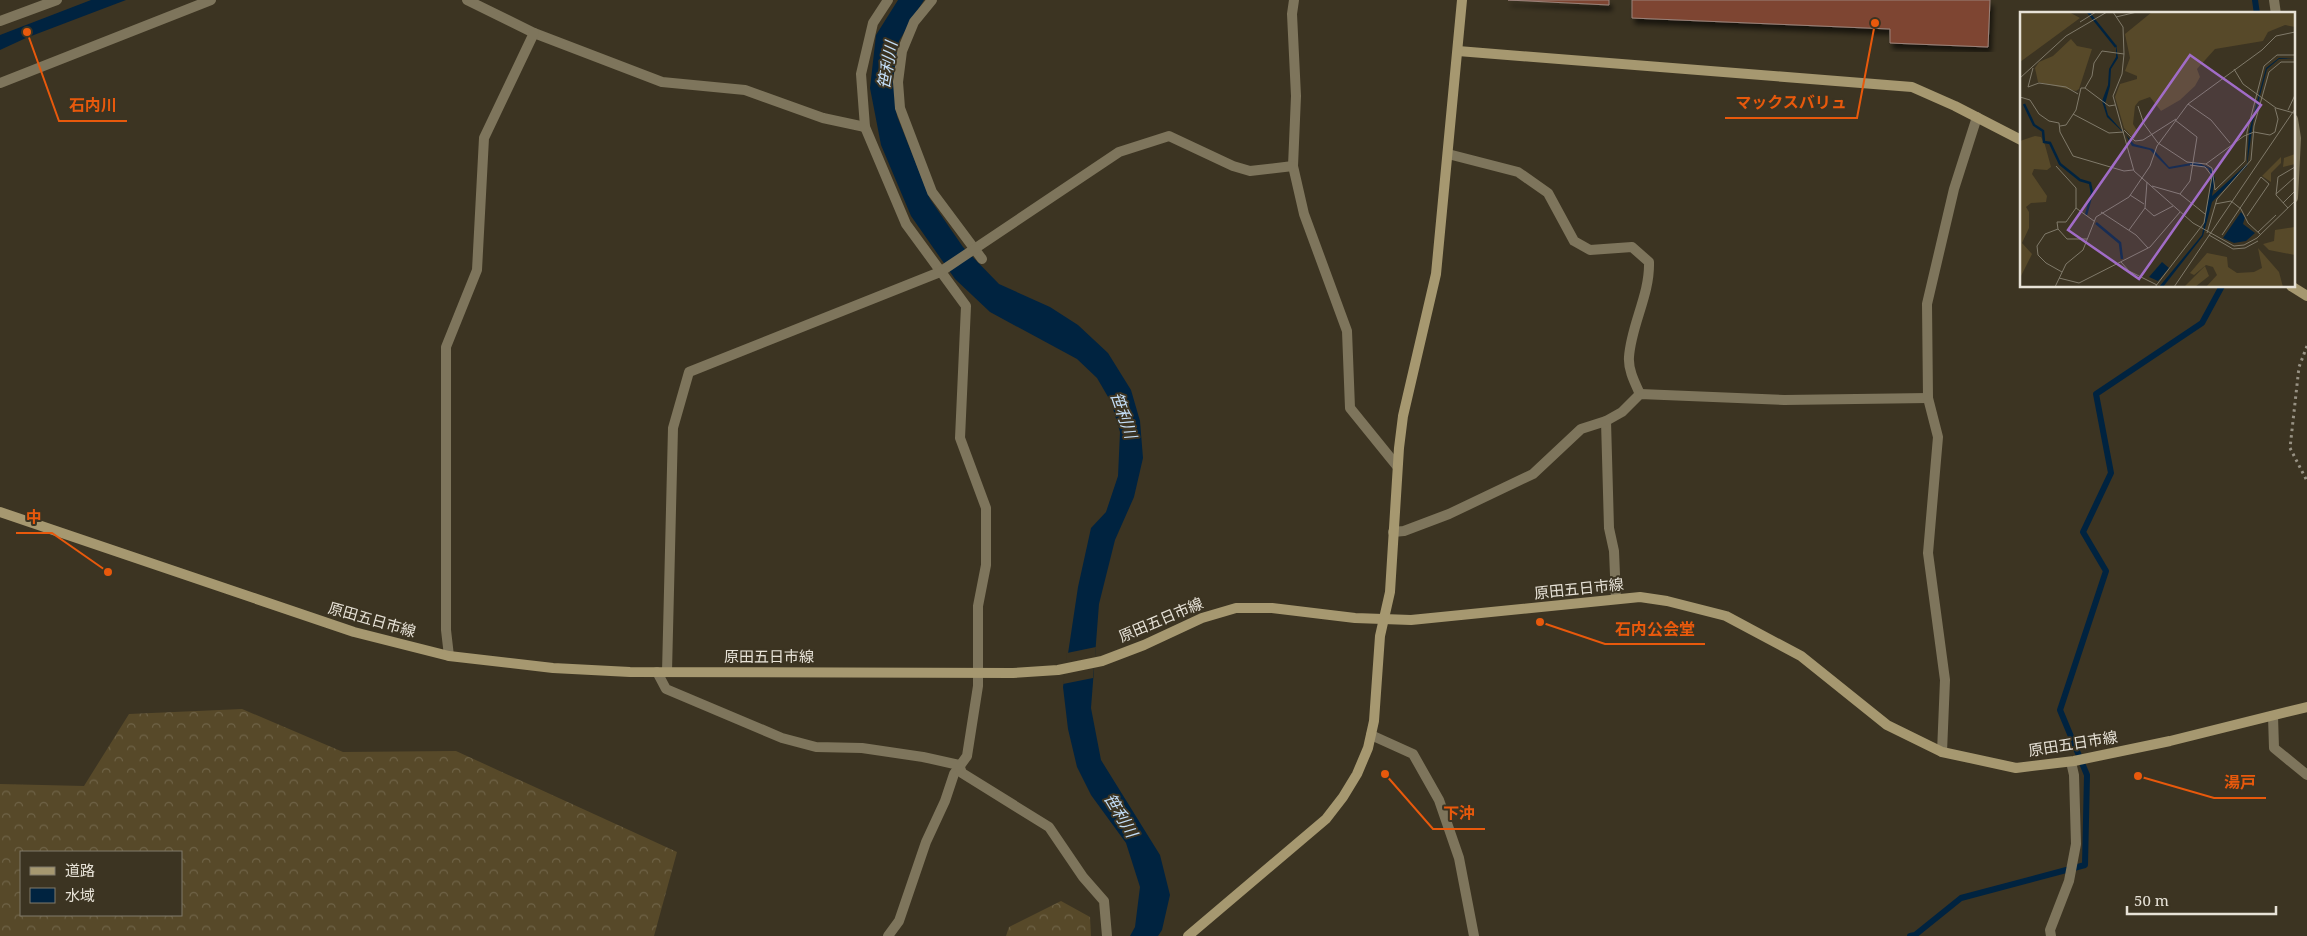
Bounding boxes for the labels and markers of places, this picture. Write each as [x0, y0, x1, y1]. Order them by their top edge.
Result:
callout: マックスバリュ [1725, 87, 1857, 118]
callout: 石内川 [59, 90, 127, 121]
callout: 中 [16, 502, 52, 533]
callout: 石内公会堂 [1605, 613, 1705, 644]
callout: 湯戸 [2214, 767, 2266, 798]
callout: 下沖 [1433, 798, 1485, 829]

